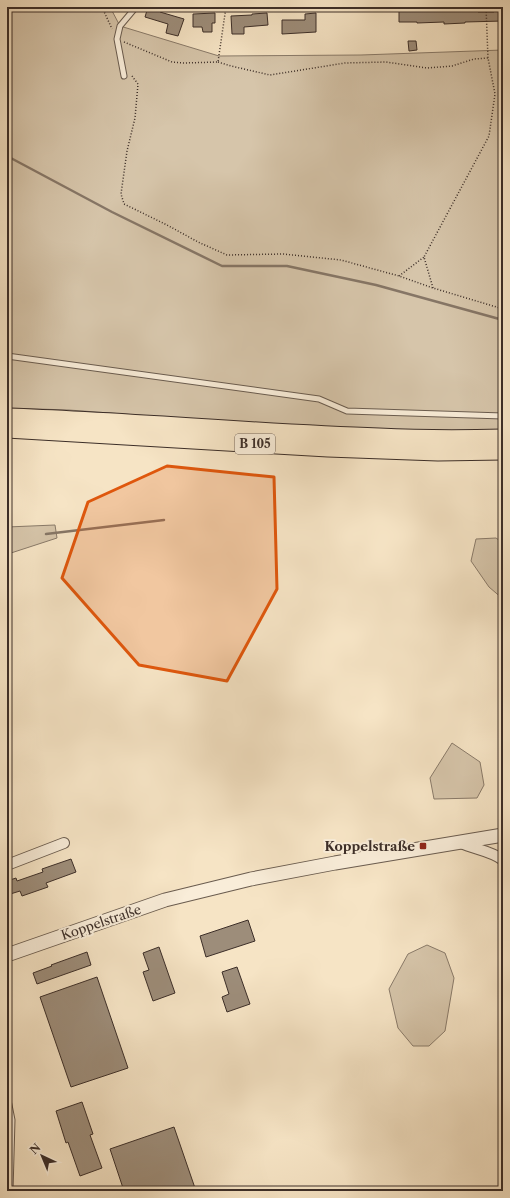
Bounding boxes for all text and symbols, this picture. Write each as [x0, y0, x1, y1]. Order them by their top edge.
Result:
road number: B 105 [235, 434, 275, 454]
place label: Koppelstraße [324, 838, 415, 854]
marker: Koppelstraße [418, 841, 428, 851]
street label: Koppelstraße [59, 901, 143, 943]
north arrow [22, 1136, 62, 1176]
text: N [27, 1140, 44, 1157]

